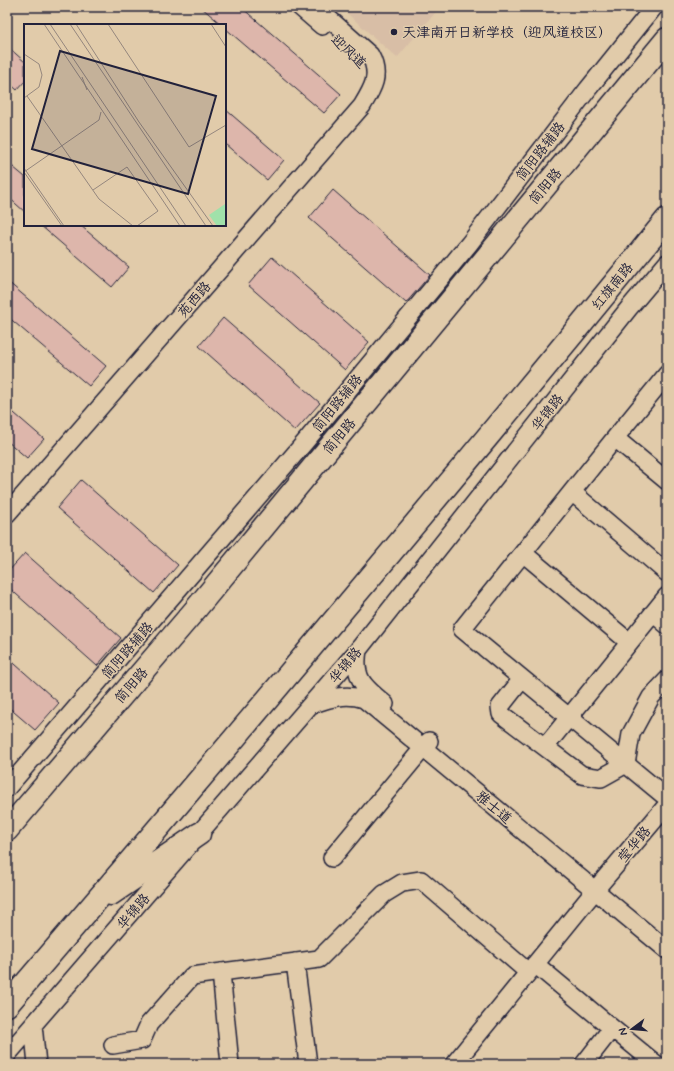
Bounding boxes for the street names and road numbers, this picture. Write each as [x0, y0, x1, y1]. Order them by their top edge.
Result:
street label: 迎风道 [327, 31, 370, 73]
street label: 简阳路辅路 [512, 118, 569, 185]
street label: 简阳路 [525, 165, 566, 209]
street label: 红旗南路 [588, 259, 637, 314]
street label: 苑西路 [174, 278, 215, 321]
street label: 简阳路辅路 [309, 371, 367, 436]
street label: 华锦路 [528, 391, 568, 435]
street label: 简阳路 [319, 415, 360, 459]
street label: 简阳路辅路 [98, 618, 158, 683]
street label: 华锦路 [325, 644, 366, 688]
street label: 简阳路 [111, 664, 152, 707]
street label: 雅士道 [471, 787, 515, 828]
street label: 莹华路 [614, 823, 655, 867]
street label: 华锦路 [113, 890, 154, 933]

